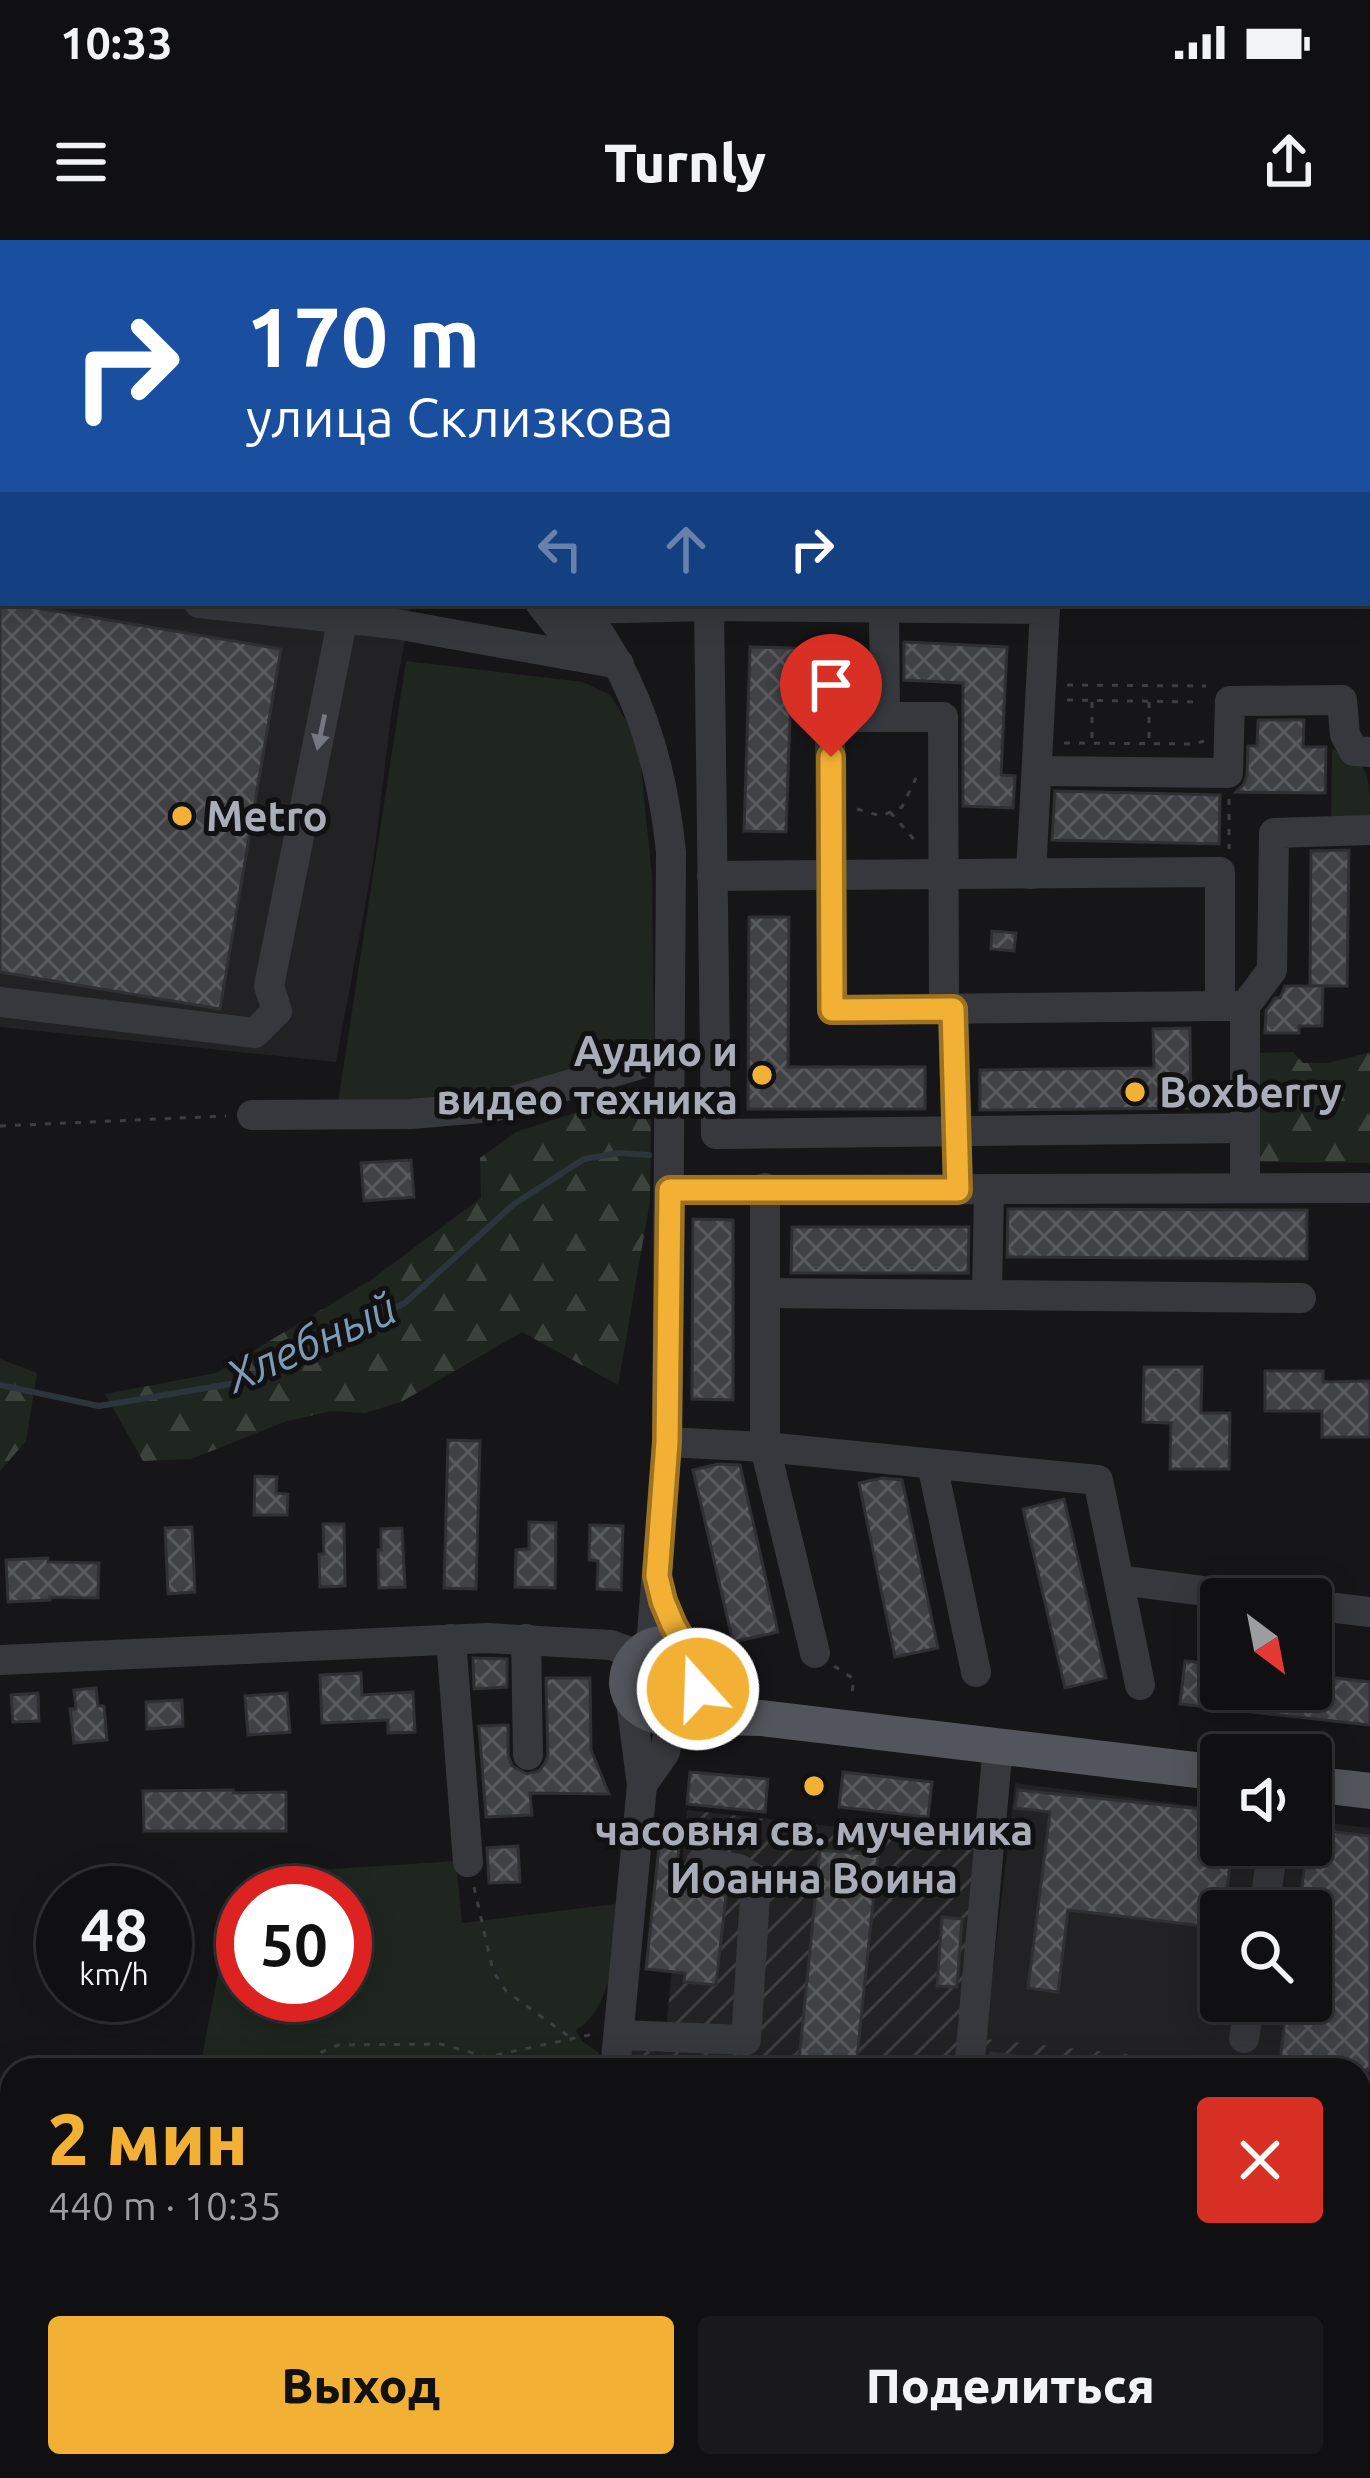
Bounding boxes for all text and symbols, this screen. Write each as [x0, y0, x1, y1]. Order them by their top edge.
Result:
text: 10:33 [60, 17, 173, 68]
icon: menu [48, 129, 114, 195]
icon: share [1256, 129, 1322, 195]
text: Turnly [604, 132, 766, 192]
icon: right [48, 288, 204, 444]
text: 170 m [246, 289, 480, 383]
text: улица Склизкова [246, 387, 674, 447]
icon: left [527, 516, 593, 582]
icon: ahead [653, 516, 719, 582]
icon: right [779, 516, 845, 582]
pin [780, 634, 882, 757]
icon: arrive [798, 652, 864, 718]
one-way arrow [311, 713, 330, 751]
place label: Metro [206, 792, 328, 839]
marker: Metro [169, 803, 195, 829]
place label: Аудио и видео техника [436, 1027, 738, 1122]
marker: Аудио и видео техника [749, 1062, 775, 1088]
place label: Boxberry [1159, 1068, 1342, 1115]
marker: Boxberry [1122, 1079, 1148, 1105]
water label: Хлебный [215, 1282, 404, 1403]
north arrow [1200, 1578, 1332, 1710]
map controls [1200, 1578, 1332, 2022]
position arrow [635, 1626, 761, 1752]
button: sound [1200, 1734, 1332, 1866]
marker: часовня св. мученика Иоанна Воина [801, 1773, 827, 1799]
place label: часовня св. мученика Иоанна Воина [595, 1806, 1033, 1901]
speed limit sign: 50 [216, 1866, 372, 2022]
button: search [1200, 1890, 1332, 2022]
text: 48 [80, 1895, 148, 1962]
text: km/h [79, 1957, 149, 1991]
button: close [1197, 2097, 1323, 2223]
text: 2 мин [48, 2098, 248, 2179]
text: 440 m · 10:35 [48, 2184, 282, 2227]
button: Выход [48, 2316, 674, 2454]
button: Поделиться [698, 2316, 1323, 2454]

